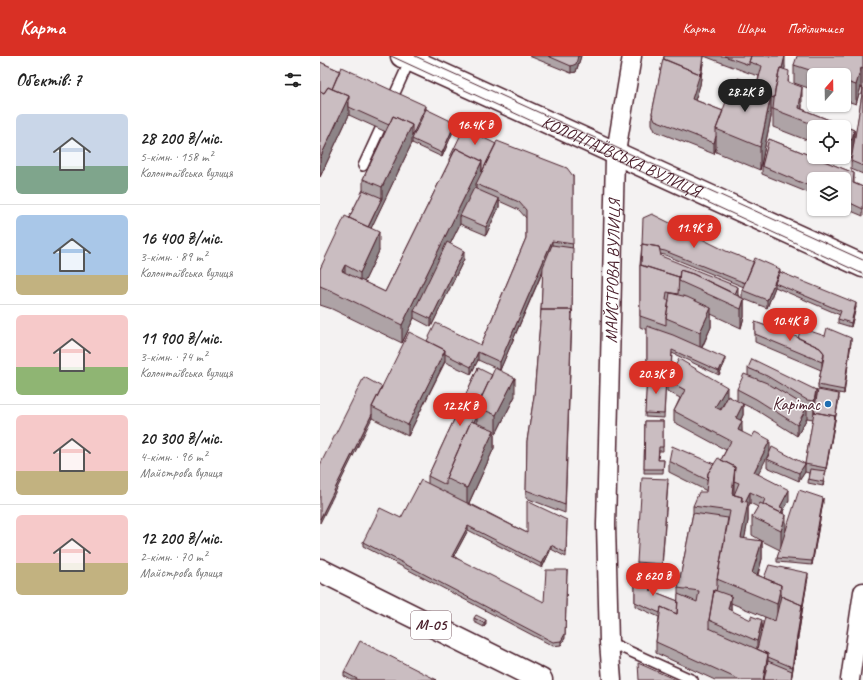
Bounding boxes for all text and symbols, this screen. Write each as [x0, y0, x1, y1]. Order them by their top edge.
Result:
text: Карта [20, 16, 65, 40]
text: Карта [683, 20, 715, 37]
text: Шари [737, 20, 765, 37]
text: Поділитися [787, 20, 843, 37]
north arrow [807, 68, 851, 112]
map controls [807, 68, 851, 216]
icon: filters [282, 69, 304, 91]
text: Об’єктів: 7 [16, 70, 81, 91]
pin: 28.2K ₴ [708, 79, 782, 113]
text: 28.2K ₴ [727, 84, 763, 100]
street label: КОЛОНТАЇВСЬКА ВУЛИЦЯ [539, 111, 706, 202]
pin: 16.4K ₴ [438, 112, 512, 146]
text: 16.4K ₴ [457, 117, 493, 133]
button: locate [807, 120, 851, 164]
text: 28 200 ₴/міс. [140, 128, 222, 149]
icon: home [48, 130, 96, 178]
text: 5-кімн. · 158 m² [140, 149, 213, 165]
text: Колонтаївська вулиця [140, 165, 233, 181]
button: layers [807, 172, 851, 216]
street label: МАЙСТРОВА ВУЛИЦЯ [600, 197, 625, 343]
pin: 11.9K ₴ [657, 215, 731, 249]
text: 11.9K ₴ [676, 220, 712, 236]
text: 16 400 ₴/міс. [140, 228, 222, 249]
icon: home [48, 231, 96, 279]
text: 3-кімн. · 89 m² [140, 249, 207, 265]
text: Колонтаївська вулиця [140, 265, 233, 281]
pin: 10.4K ₴ [753, 308, 827, 342]
text: 10.4K ₴ [772, 313, 808, 329]
text: 11 900 ₴/міс. [140, 328, 222, 349]
icon: home [48, 331, 96, 379]
text: 3-кімн. · 74 m² [140, 349, 207, 365]
pin: 20.3K ₴ [619, 361, 693, 395]
text: Колонтаївська вулиця [140, 365, 233, 381]
text: 20.3K ₴ [638, 366, 674, 382]
pin: 12.2K ₴ [423, 393, 497, 427]
place label: Карітас [773, 394, 821, 415]
text: 12.2K ₴ [442, 398, 478, 414]
marker: Карітас [823, 399, 833, 409]
text: 20 300 ₴/міс. [140, 428, 222, 449]
icon: home [48, 431, 96, 479]
text: 4-кімн. · 96 m² [140, 449, 207, 465]
text: Майстрова вулиця [140, 465, 221, 481]
text: 12 200 ₴/міс. [140, 528, 222, 549]
icon: home [48, 531, 96, 579]
text: 2-кімн. · 70 m² [140, 549, 207, 565]
pin: 8 620 ₴ [616, 563, 690, 597]
text: Майстрова вулиця [140, 565, 221, 581]
text: 8 620 ₴ [635, 568, 671, 584]
road number: М-05 [411, 611, 451, 639]

